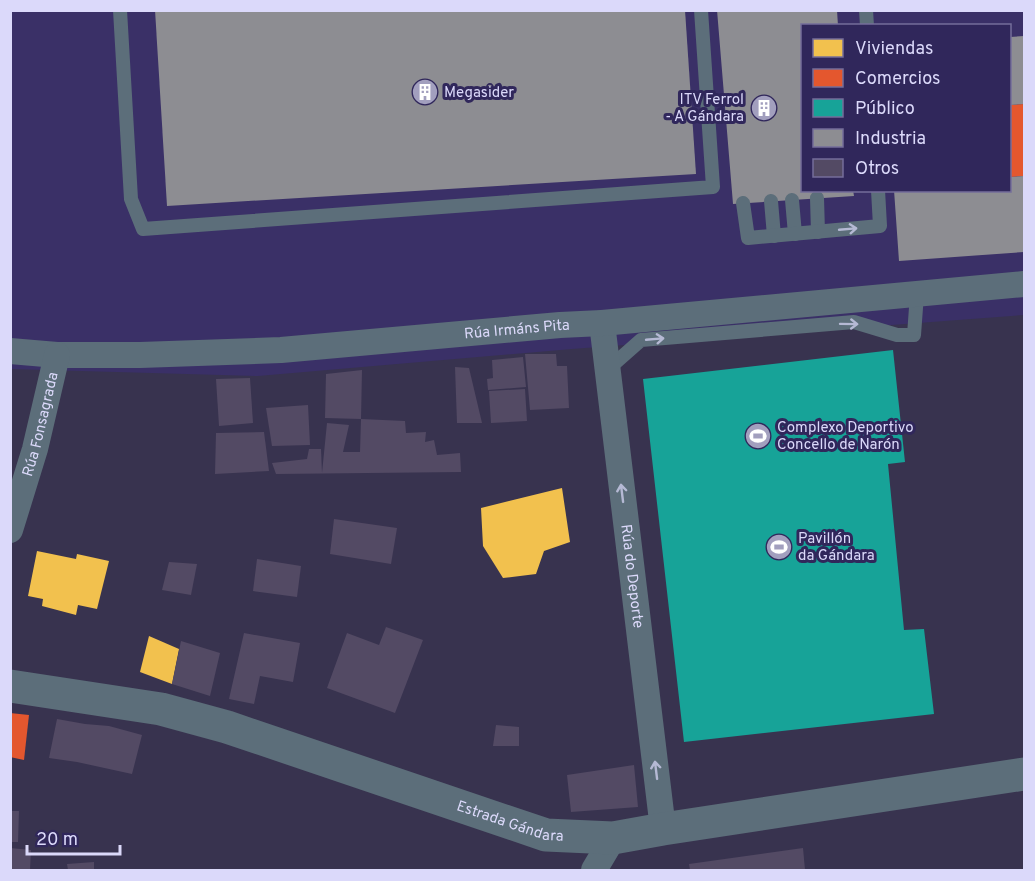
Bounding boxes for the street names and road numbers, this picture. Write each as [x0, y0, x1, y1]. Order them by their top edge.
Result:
street label: Rúa Irmáns Pita [463, 317, 570, 345]
street label: Rúa Fonsagrada [19, 370, 64, 479]
street label: Rúa do Deporte [615, 523, 647, 630]
street label: Estrada Gándara [454, 797, 564, 847]

